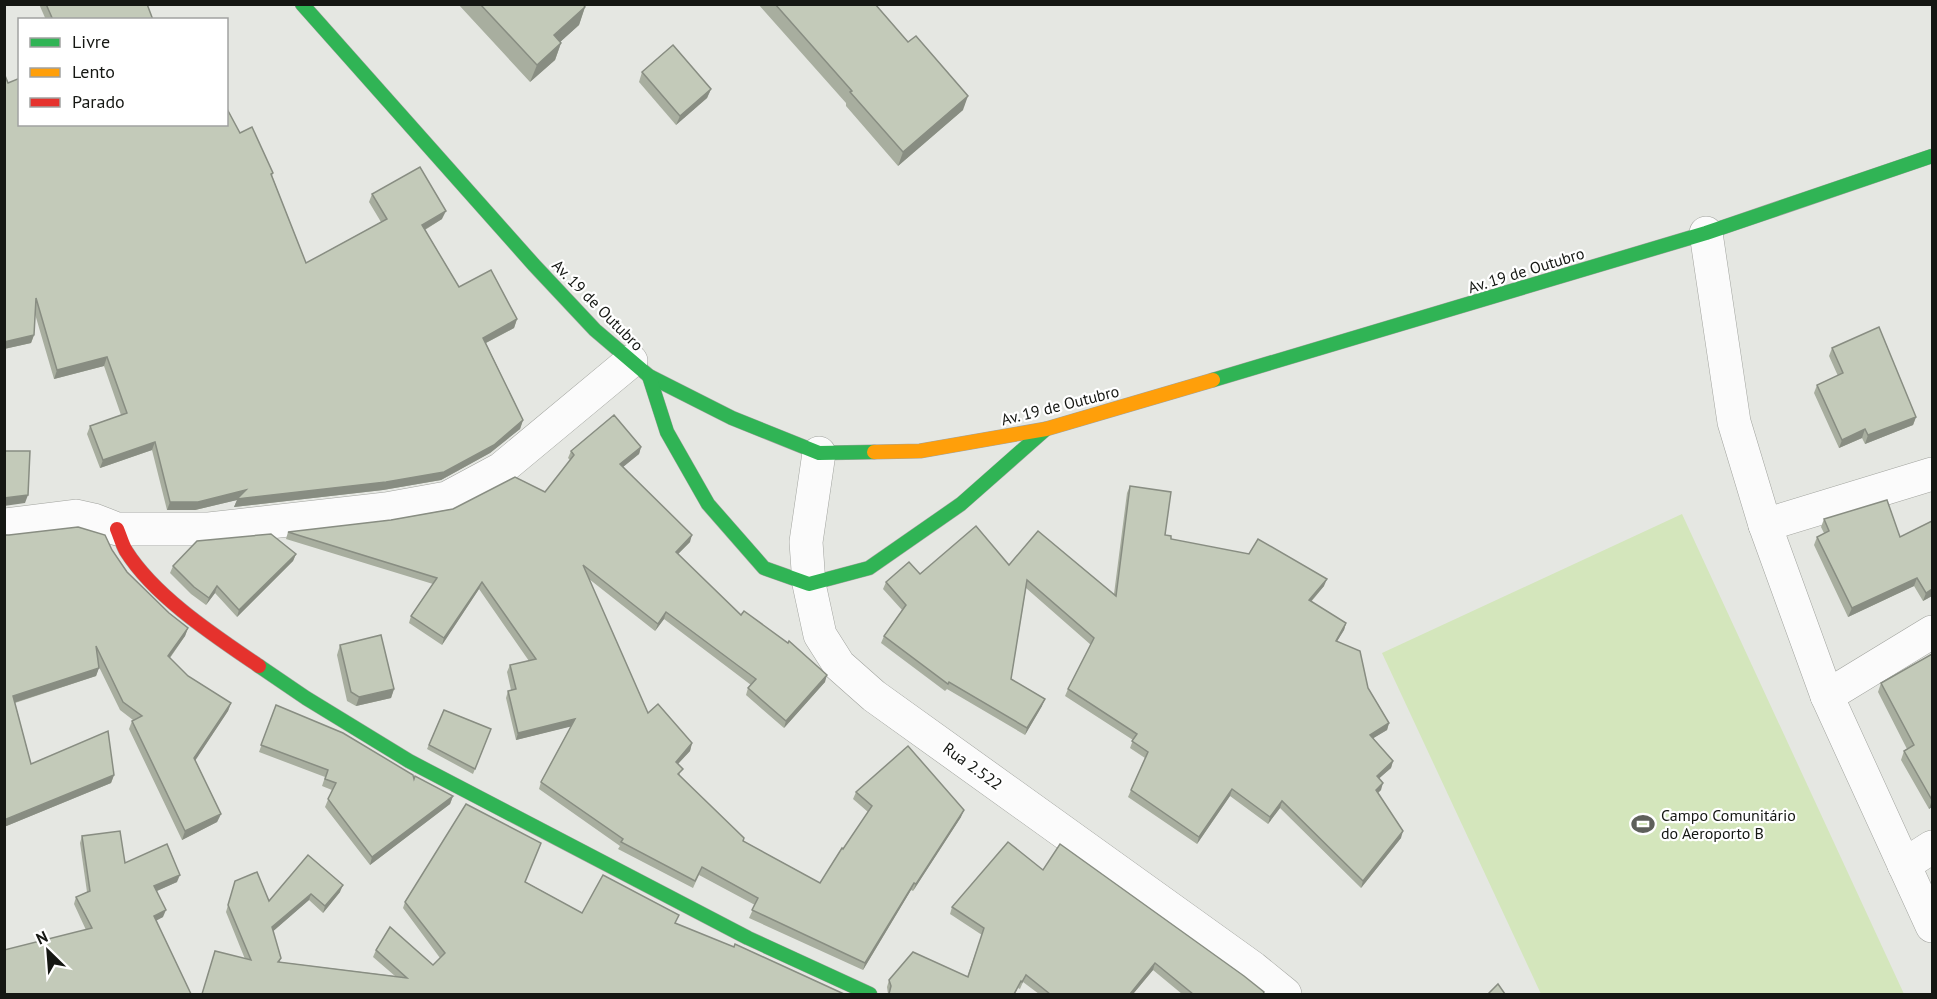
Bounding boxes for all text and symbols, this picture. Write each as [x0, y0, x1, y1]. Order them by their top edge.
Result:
legend [18, 18, 228, 126]
text: Livre [72, 30, 110, 53]
text: Lento [72, 60, 115, 83]
text: Parado [72, 90, 125, 113]
street label: Av. 19 de Outubro [1465, 243, 1587, 297]
street label: Av. 19 de Outubro [548, 255, 648, 355]
street label: Av. 19 de Outubro [999, 381, 1121, 429]
street label: Rua 2.522 [939, 738, 1007, 794]
place label: Campo Comunitário do Aeroporto B [1661, 805, 1796, 843]
sports icon: Campo Comunitário do Aeroporto B [1630, 811, 1656, 837]
north arrow [18, 921, 78, 981]
text: N [33, 926, 51, 949]

